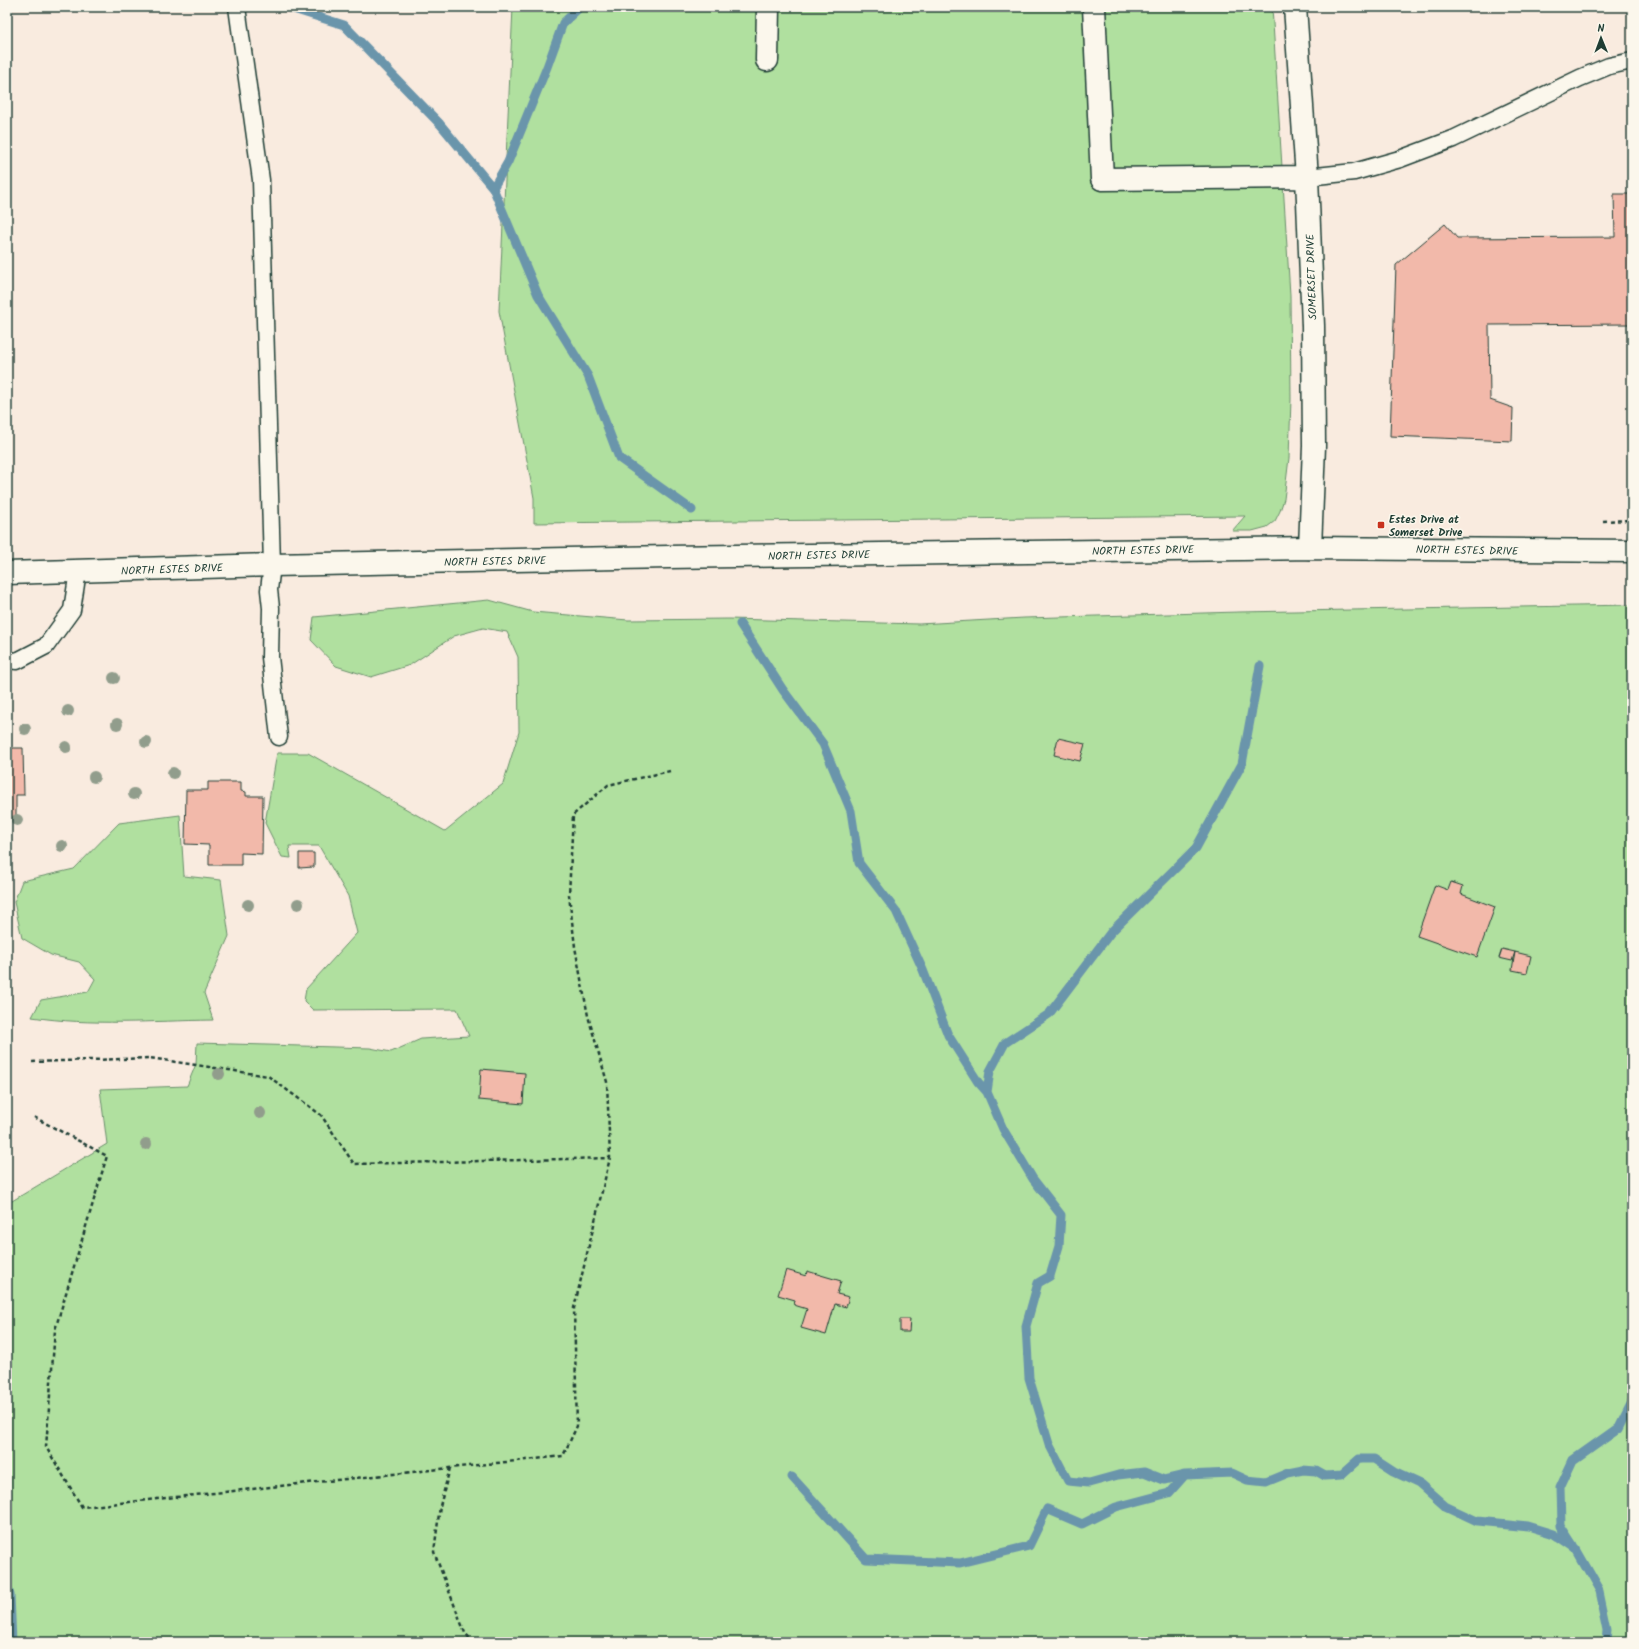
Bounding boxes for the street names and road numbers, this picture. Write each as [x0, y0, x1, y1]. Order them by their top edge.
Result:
street label: SOMERSET DRIVE [1301, 233, 1322, 320]
street label: NORTH ESTES DRIVE [1092, 541, 1195, 561]
street label: NORTH ESTES DRIVE [1416, 541, 1519, 561]
street label: NORTH ESTES DRIVE [768, 546, 871, 566]
street label: NORTH ESTES DRIVE [444, 552, 547, 572]
street label: NORTH ESTES DRIVE [121, 559, 224, 581]

